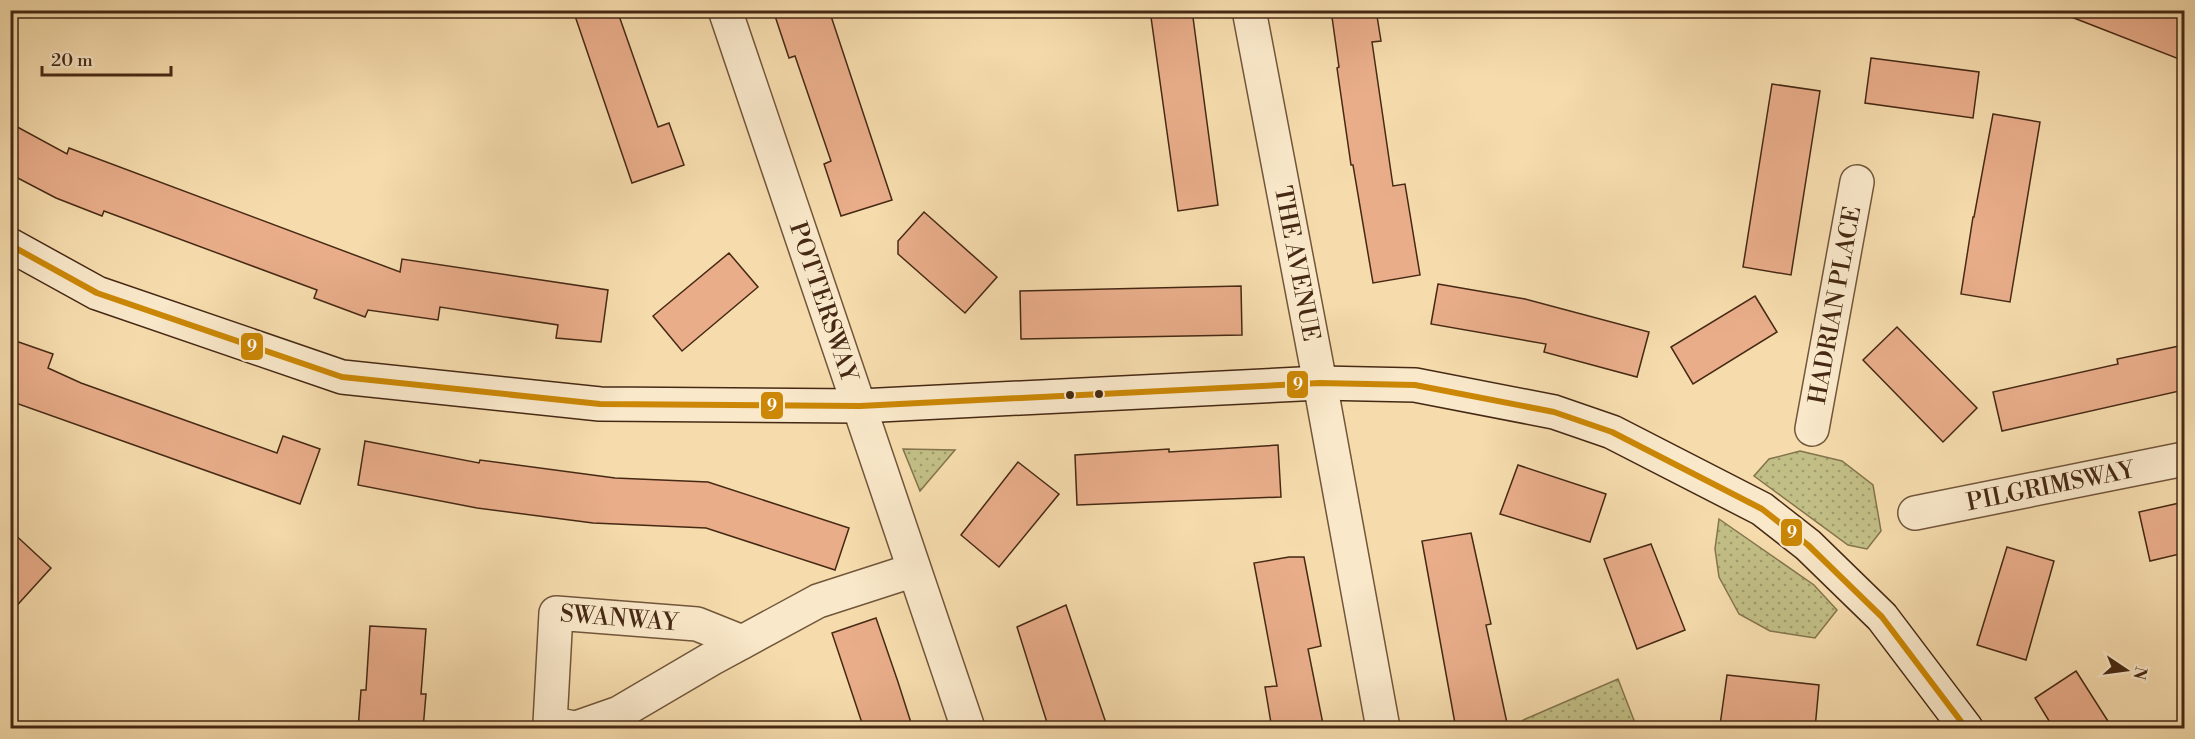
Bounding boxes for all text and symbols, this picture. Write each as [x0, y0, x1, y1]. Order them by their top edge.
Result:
scale bar [42, 39, 171, 77]
text: 20 m [51, 49, 93, 72]
street label: THE AVENUE [1267, 184, 1326, 344]
street label: HADRIAN PLACE [1803, 204, 1868, 407]
street label: POTTERSWAY [782, 218, 864, 387]
line badge: 9 [240, 332, 264, 361]
text: 9 [247, 337, 257, 357]
line badge: 9 [1286, 370, 1309, 399]
text: 9 [1293, 375, 1303, 395]
unlabelled marker [1093, 388, 1105, 400]
unlabelled marker [1064, 389, 1076, 401]
line badge: 9 [760, 391, 784, 420]
text: 9 [767, 396, 777, 416]
street label: PILGRIMSWAY [1964, 455, 2138, 518]
line badge: 9 [1780, 518, 1803, 547]
text: 9 [1787, 523, 1797, 543]
street label: SWANWAY [559, 599, 680, 639]
north arrow [2096, 640, 2156, 700]
text: N [2128, 665, 2151, 682]

